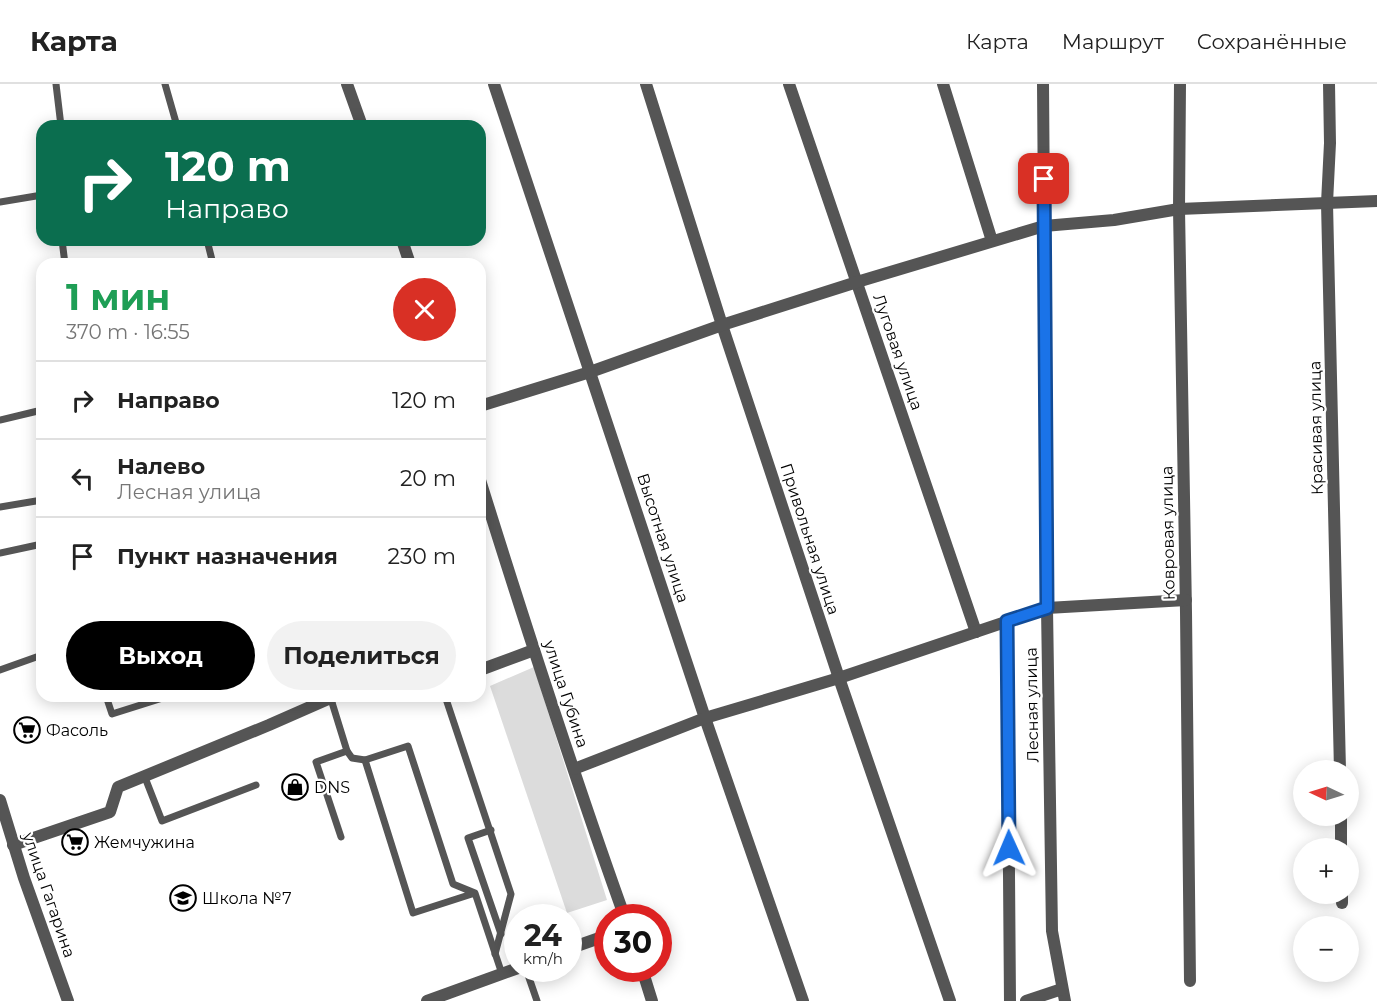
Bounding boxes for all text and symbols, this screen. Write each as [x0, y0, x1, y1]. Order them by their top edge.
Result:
text: Карта [30, 24, 118, 58]
text: Карта [966, 29, 1029, 54]
text: Маршрут [1062, 29, 1164, 54]
text: Сохранённые [1197, 29, 1347, 54]
text: 120 m [165, 140, 291, 192]
icon: right [66, 144, 144, 222]
pin [1018, 153, 1069, 204]
icon: arrive [1027, 162, 1060, 195]
text: Направо [165, 192, 289, 225]
text: 1 мин [66, 275, 170, 319]
button: close [393, 278, 456, 341]
street label: Луговая улица [869, 291, 927, 413]
text: 370 m · 16:55 [66, 320, 190, 344]
street label: Красивая улица [1305, 361, 1327, 495]
icon: right [66, 384, 99, 417]
text: Направо [117, 387, 220, 414]
text: 120 m [392, 387, 456, 414]
text: Налево [117, 453, 205, 480]
street label: Привольная улица [777, 461, 843, 617]
icon: left [66, 462, 99, 495]
text: 20 m [400, 465, 456, 492]
street label: Ковровая улица [1157, 465, 1179, 601]
street label: Высотная улица [633, 471, 693, 605]
text: Лесная улица [117, 480, 261, 504]
icon: arrive [66, 540, 99, 573]
text: Пункт назначения [117, 543, 338, 570]
text: 230 m [387, 543, 456, 570]
button: Выход [66, 621, 255, 690]
button: Поделиться [267, 621, 456, 690]
street label: улица Губина [539, 637, 592, 750]
street label: Лесная улица [1021, 647, 1043, 763]
supermarket icon: Фасоль [12, 715, 42, 745]
place label: Фасоль [46, 721, 108, 740]
north arrow [1293, 760, 1359, 826]
map controls [1293, 760, 1359, 982]
shop icon: DNS [280, 772, 310, 802]
place label: DNS [314, 778, 350, 797]
position arrow [977, 816, 1041, 880]
supermarket icon: Жемчужина [60, 827, 90, 857]
street label: улица Гагарина [18, 829, 79, 960]
place label: Жемчужина [94, 833, 195, 852]
button: + [1293, 838, 1359, 904]
school or university icon: Школа №7 [168, 883, 198, 913]
place label: Школа №7 [202, 889, 292, 908]
speed limit sign: 30 [594, 904, 672, 982]
button: − [1293, 916, 1359, 982]
text: 24 [524, 917, 562, 954]
text: km/h [523, 949, 563, 968]

